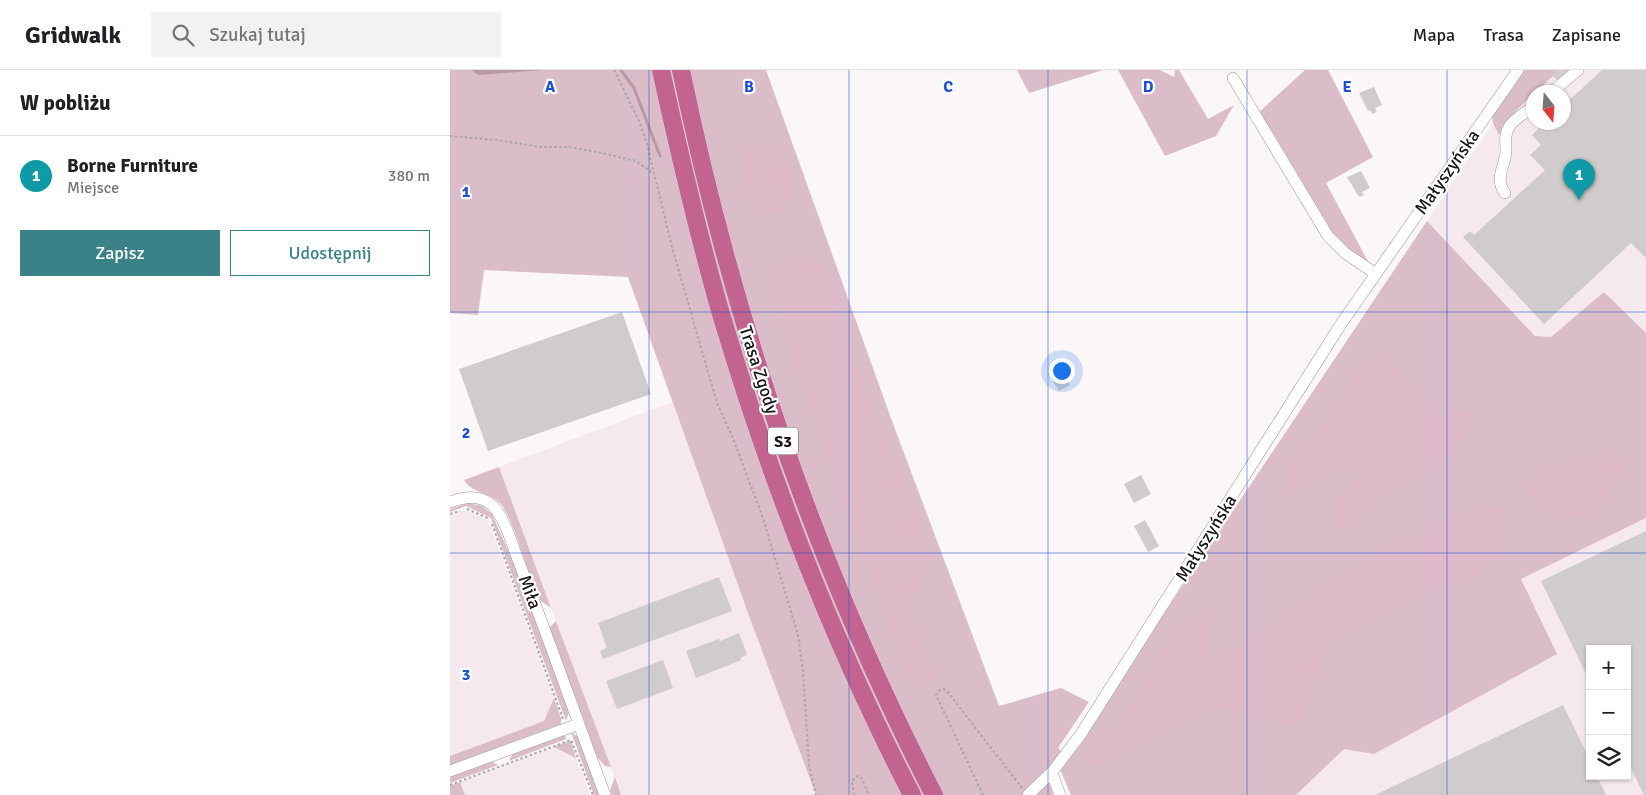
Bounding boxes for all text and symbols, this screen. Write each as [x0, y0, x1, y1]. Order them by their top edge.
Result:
search box [151, 12, 501, 57]
text: Gridwalk [25, 20, 121, 50]
icon: search [169, 21, 197, 49]
text: Szukaj tutaj [209, 23, 306, 47]
text: Mapa [1413, 24, 1455, 46]
text: Trasa [1483, 24, 1524, 46]
text: Zapisane [1552, 24, 1621, 46]
text: A [545, 77, 556, 97]
text: B [744, 77, 754, 97]
text: C [943, 77, 953, 97]
text: D [1143, 77, 1154, 97]
text: E [1342, 77, 1352, 97]
north arrow [1526, 85, 1571, 130]
text: W pobliżu [20, 90, 111, 116]
street label: Małyszyńska [1410, 125, 1484, 219]
text: Borne Furniture [67, 154, 198, 178]
pin: 1 [1563, 159, 1595, 200]
text: 1 [32, 166, 40, 186]
text: 380 m [388, 166, 430, 186]
text: Miejsce [67, 178, 119, 198]
text: 1 [462, 182, 471, 202]
button: Zapisz [20, 230, 220, 276]
button: Udostępnij [230, 230, 430, 276]
street label: Trasa Zgody [734, 323, 784, 417]
your location [1049, 358, 1075, 384]
text: 2 [462, 423, 470, 443]
road number: S3 [768, 428, 798, 454]
street label: Małyszyńska [1171, 490, 1241, 586]
street label: Miła [514, 572, 546, 612]
map controls [1586, 645, 1631, 780]
button: + [1586, 645, 1631, 690]
text: 3 [462, 665, 470, 685]
button: − [1586, 690, 1631, 735]
button: layers [1586, 735, 1631, 780]

